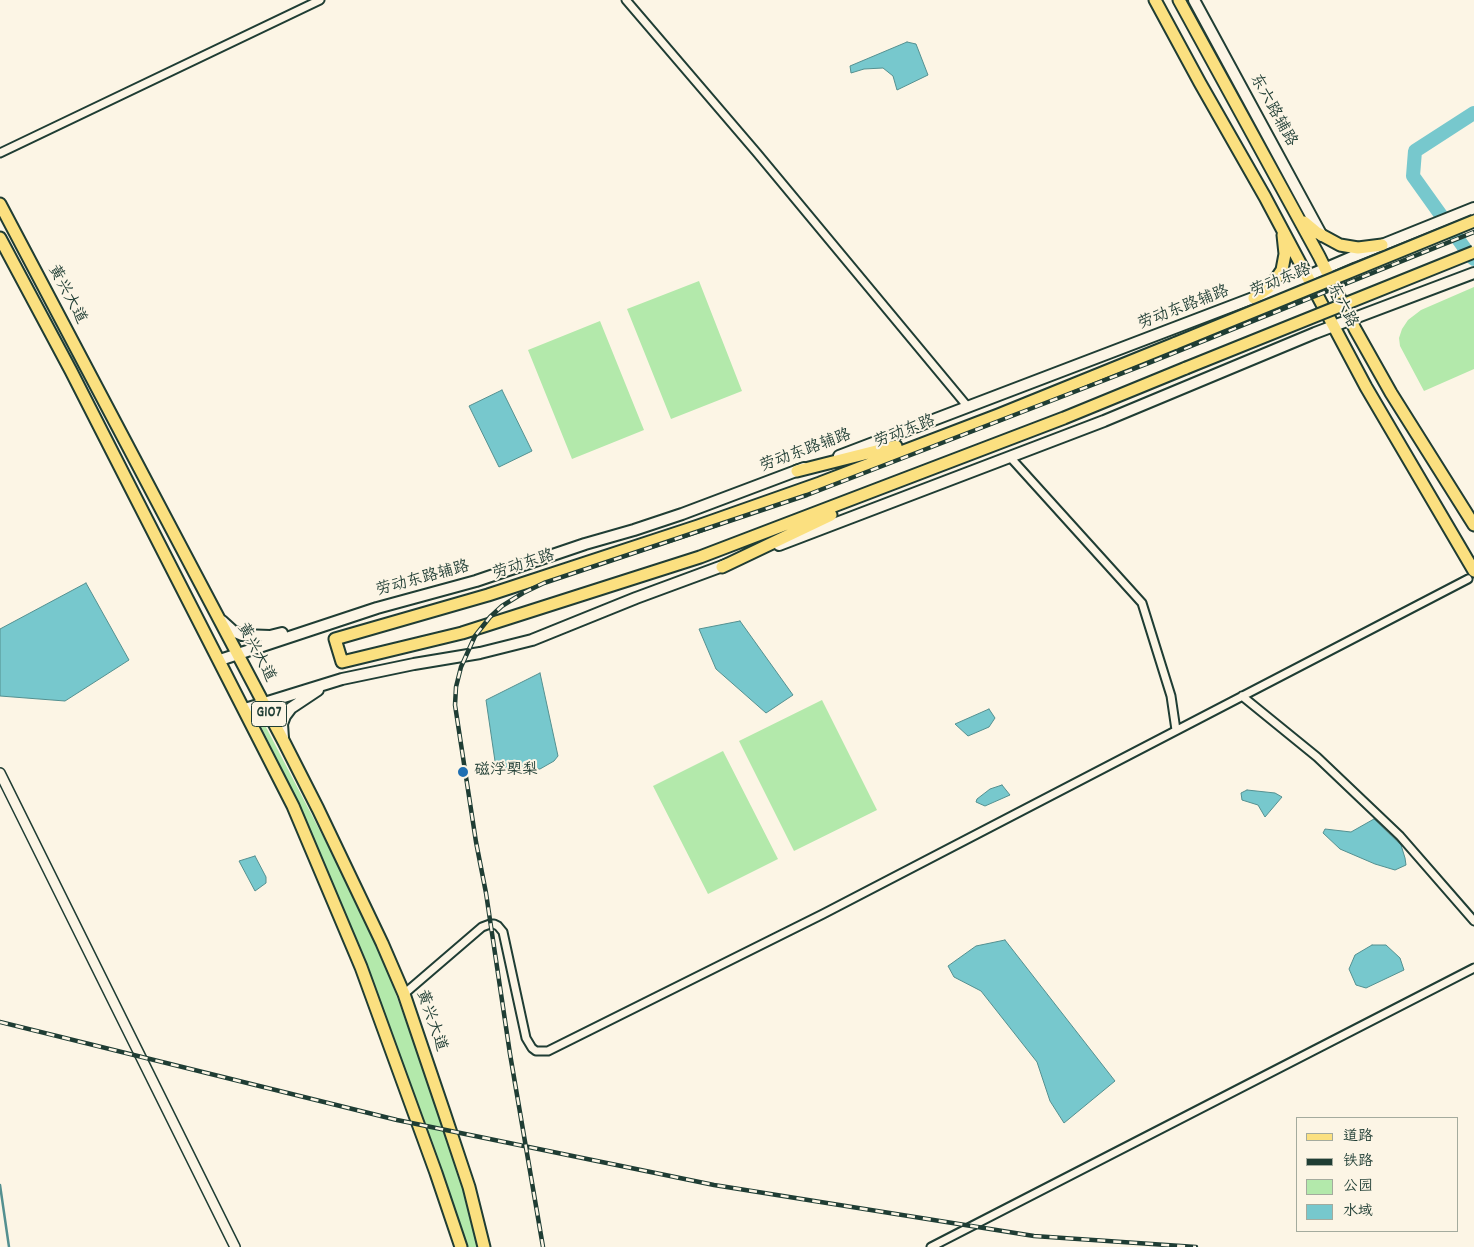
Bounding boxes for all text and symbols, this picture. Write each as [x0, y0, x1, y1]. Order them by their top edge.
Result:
street label: 东六路辅路 [1244, 71, 1300, 151]
street label: 劳动东路 [1248, 261, 1314, 303]
street label: 黄兴大道 [43, 262, 89, 328]
street label: 东六路 [1322, 280, 1360, 332]
street label: 劳动东路辅路 [1136, 283, 1232, 335]
street label: 劳动东路 [872, 413, 938, 453]
street label: 劳动东路辅路 [758, 427, 854, 477]
street label: 劳动东路 [491, 547, 557, 585]
street label: 劳动东路辅路 [374, 558, 472, 602]
street label: 黄兴大道 [232, 620, 278, 686]
road number: G107 [252, 702, 286, 726]
place label: 磁浮㮾梨 [474, 762, 538, 782]
marker: 磁浮㮾梨 [456, 765, 470, 779]
street label: 黄兴大道 [411, 988, 449, 1054]
legend [1296, 1117, 1459, 1232]
text: 道路 [1343, 1126, 1373, 1148]
text: 铁路 [1343, 1151, 1373, 1173]
text: 公园 [1343, 1176, 1373, 1198]
text: 水域 [1343, 1201, 1373, 1223]

